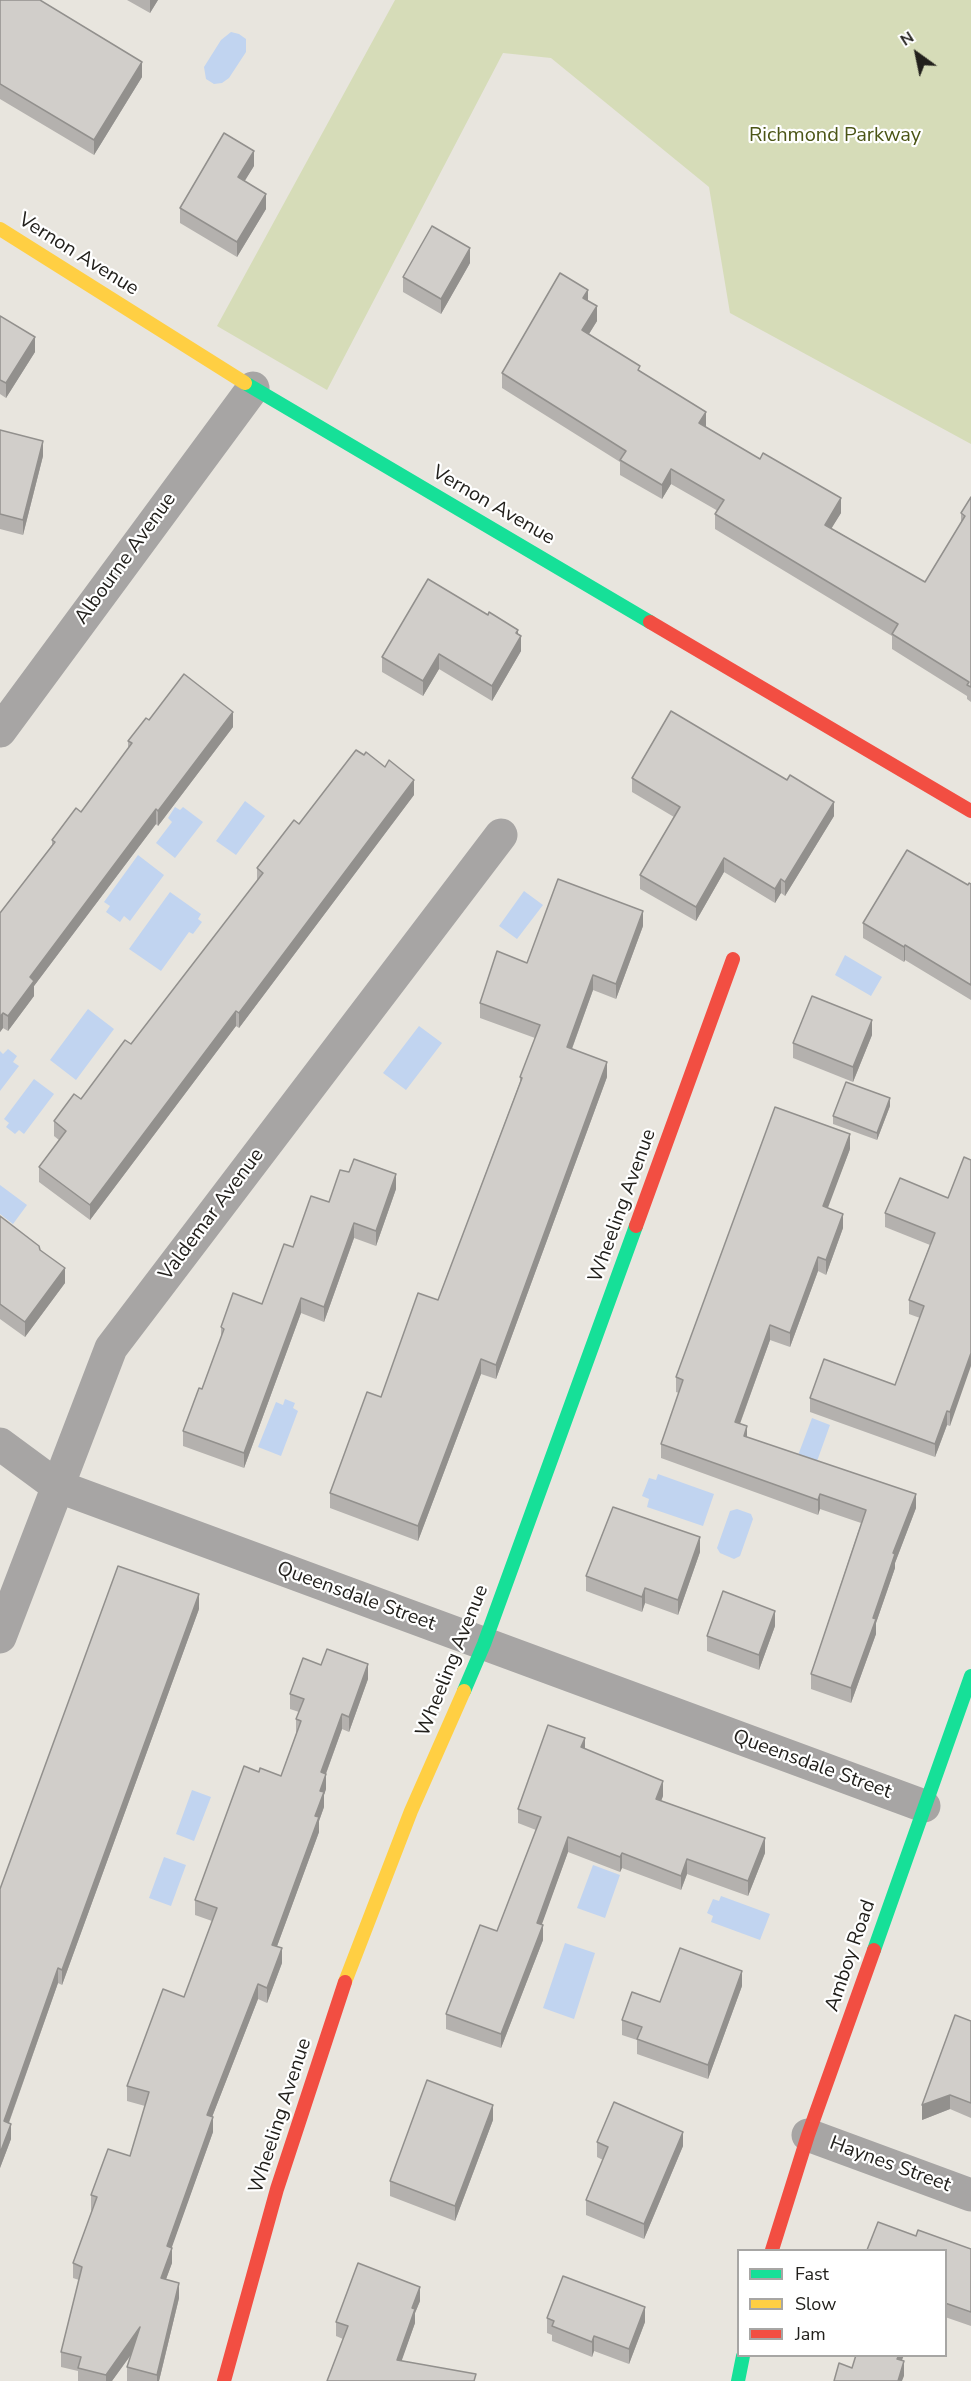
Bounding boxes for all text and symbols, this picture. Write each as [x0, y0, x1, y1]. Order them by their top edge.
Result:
north arrow [887, 24, 947, 84]
text: N [896, 26, 918, 51]
park label: Richmond Parkway [749, 124, 921, 148]
street label: Vernon Avenue [13, 208, 143, 302]
street label: Vernon Avenue [427, 461, 559, 551]
street label: Albourne Avenue [70, 488, 182, 630]
street label: Wheeling Avenue [584, 1126, 662, 1286]
street label: Valdemar Avenue [154, 1144, 270, 1286]
street label: Queensdale Street [273, 1557, 439, 1637]
street label: Wheeling Avenue [412, 1582, 494, 1740]
street label: Queensdale Street [729, 1725, 895, 1805]
street label: Amboy Road [821, 1897, 881, 2015]
street label: Wheeling Avenue [245, 2035, 317, 2197]
street label: Haynes Street [826, 2132, 954, 2198]
legend [737, 2249, 947, 2357]
text: Fast [795, 2262, 829, 2286]
text: Slow [795, 2292, 836, 2316]
text: Jam [795, 2322, 826, 2346]

